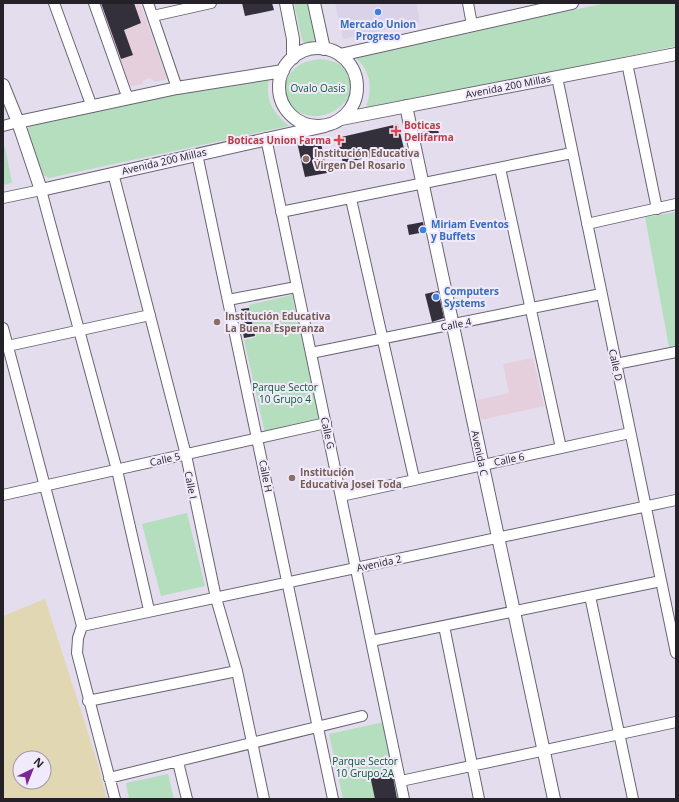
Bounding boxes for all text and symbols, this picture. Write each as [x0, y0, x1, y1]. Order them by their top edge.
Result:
marker: Mercado Union Progreso [373, 7, 383, 17]
place label: Mercado Union Progreso [340, 17, 416, 43]
street label: Avenida 200 Millas [464, 71, 552, 101]
park label: Ovalo Oasis [291, 81, 346, 95]
place label: Boticas Delifarma [404, 118, 454, 144]
marker: Boticas Delifarma [391, 126, 401, 136]
place label: Boticas Union Farma [227, 133, 331, 147]
marker: Boticas Union Farma [334, 135, 344, 145]
street label: Avenida 200 Millas [120, 144, 208, 178]
place label: Institución Educativa Virgen Del Rosario [314, 146, 420, 172]
marker: Institución Educativa Virgen Del Rosario [301, 154, 311, 164]
place label: Miriam Eventos y Buffets [431, 217, 509, 243]
marker: Miriam Eventos y Buffets [418, 225, 428, 235]
place label: Computers Systems [444, 284, 499, 310]
marker: Computers Systems [431, 292, 441, 302]
place label: Institución Educativa La Buena Esperanza [225, 309, 331, 335]
street label: Calle 4 [440, 314, 473, 334]
marker: Institución Educativa La Buena Esperanza [212, 317, 222, 327]
street label: Calle D [606, 348, 626, 382]
park label: Parque Sector 10 Grupo 4 [252, 380, 318, 406]
street label: Calle G [318, 416, 338, 450]
street label: Avenida C [468, 429, 492, 477]
street label: Calle 5 [148, 449, 182, 469]
street label: Calle 6 [492, 449, 526, 469]
street label: Calle H [256, 459, 276, 493]
place label: Institución Educativa Josei Toda [300, 465, 402, 491]
street label: Calle I [181, 470, 201, 500]
marker: Institución Educativa Josei Toda [287, 473, 297, 483]
street label: Avenida 2 [355, 551, 403, 575]
north arrow [12, 750, 52, 790]
text: N [31, 754, 48, 771]
park label: Parque Sector 10 Grupo 2A [332, 754, 398, 780]

